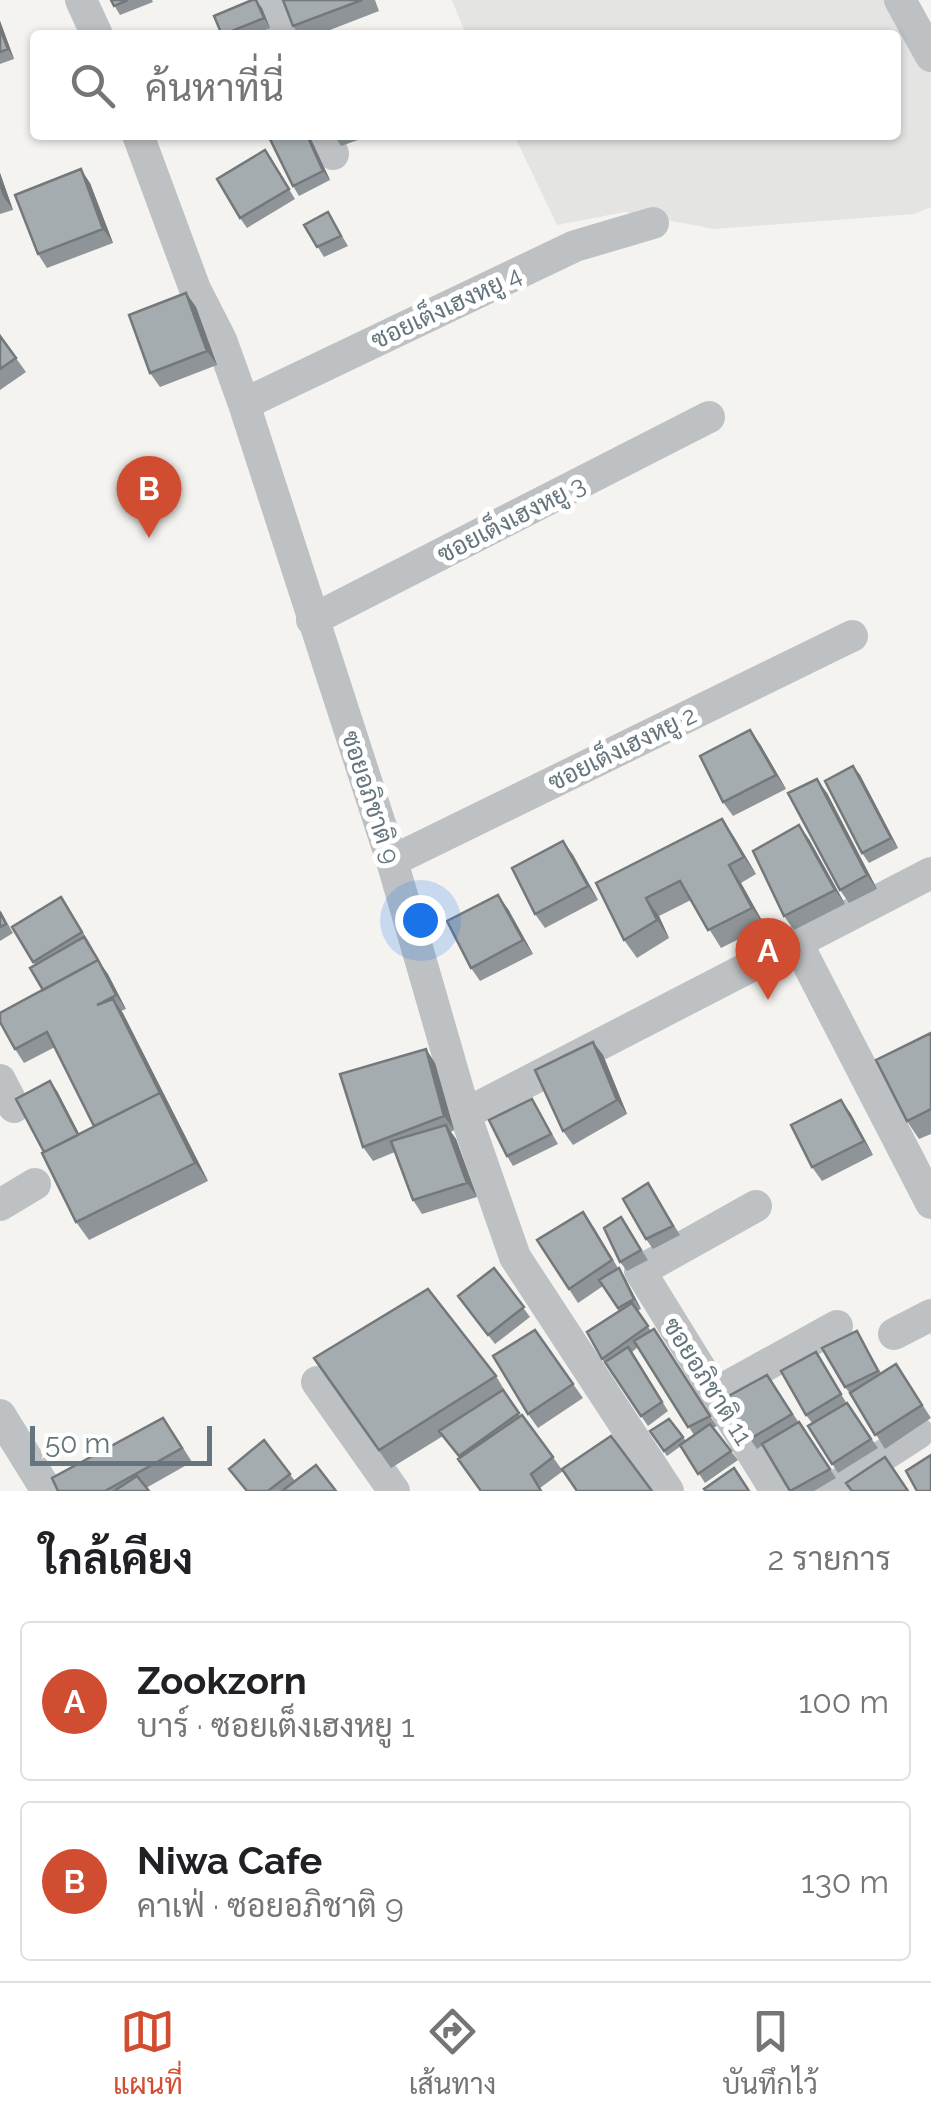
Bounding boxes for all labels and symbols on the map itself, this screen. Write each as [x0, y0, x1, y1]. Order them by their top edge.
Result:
street label: ซอยเต็งเฮงหยู 4 [365, 256, 527, 358]
pin: B [116, 456, 182, 538]
street label: ซอยเต็งเฮงหยู 3 [431, 466, 591, 572]
street label: ซอยเต็งเฮงหยู 2 [542, 696, 702, 800]
street label: ซอยอภิชาติ 9 [335, 727, 407, 867]
your location [395, 895, 446, 946]
pin: A [736, 918, 800, 1000]
street label: ซอยอภิชาติ 11 [657, 1312, 759, 1451]
scale bar [30, 1421, 212, 1466]

